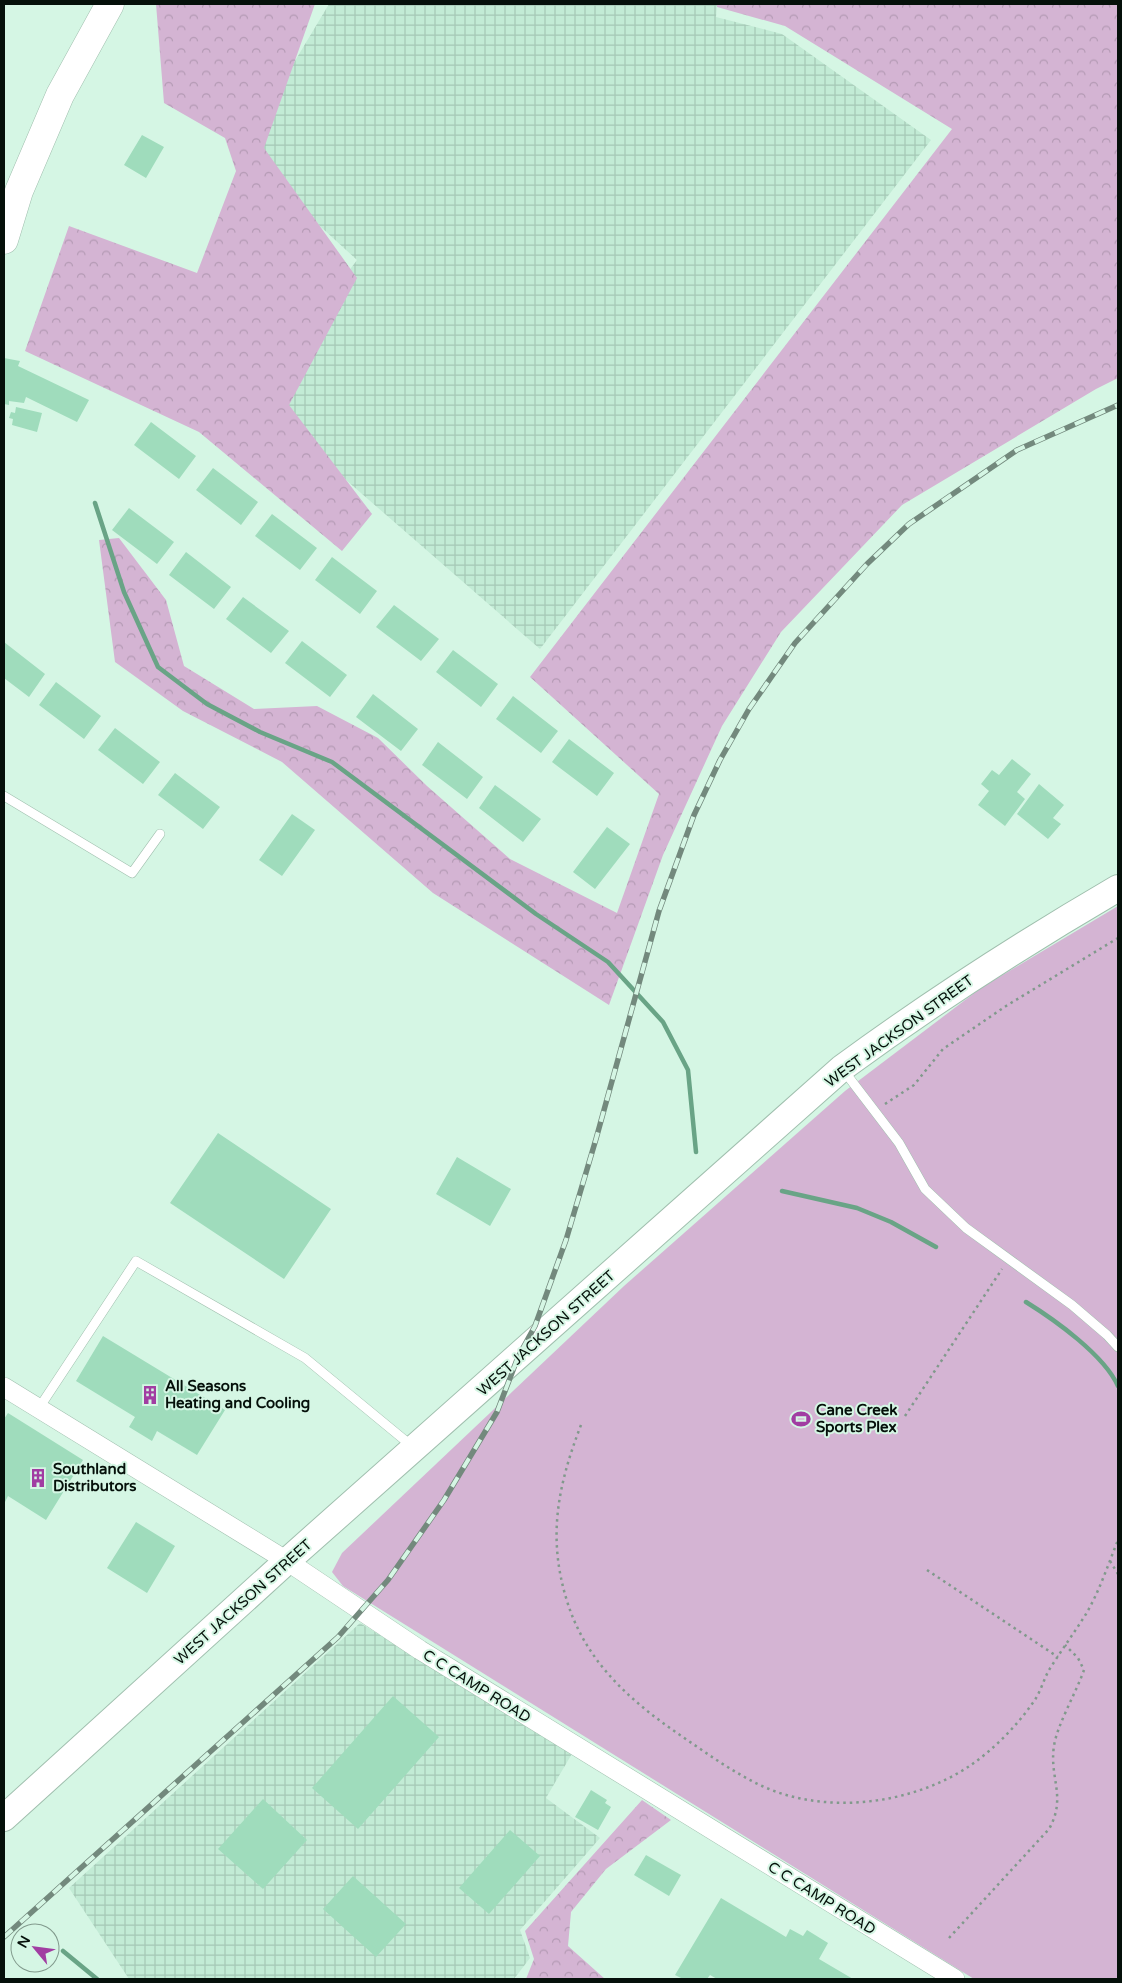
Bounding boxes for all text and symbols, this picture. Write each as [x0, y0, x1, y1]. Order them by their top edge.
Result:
street label: WEST JACKSON STREET [821, 971, 977, 1091]
street label: WEST JACKSON STREET [473, 1266, 619, 1400]
place label: All Seasons Heating and Cooling [165, 1377, 310, 1413]
building icon: All Seasons Heating and Cooling [139, 1384, 161, 1406]
place label: Cane Creek Sports Plex [816, 1401, 897, 1437]
sports icon: Cane Creek Sports Plex [790, 1408, 812, 1430]
place label: Southland Distributors [53, 1460, 137, 1495]
building icon: Southland Distributors [27, 1467, 49, 1489]
street label: WEST JACKSON STREET [170, 1535, 316, 1669]
street label: C C CAMP ROAD [420, 1646, 534, 1726]
street label: C C CAMP ROAD [765, 1858, 879, 1938]
north arrow [10, 1923, 60, 1973]
text: N [14, 1933, 34, 1951]

